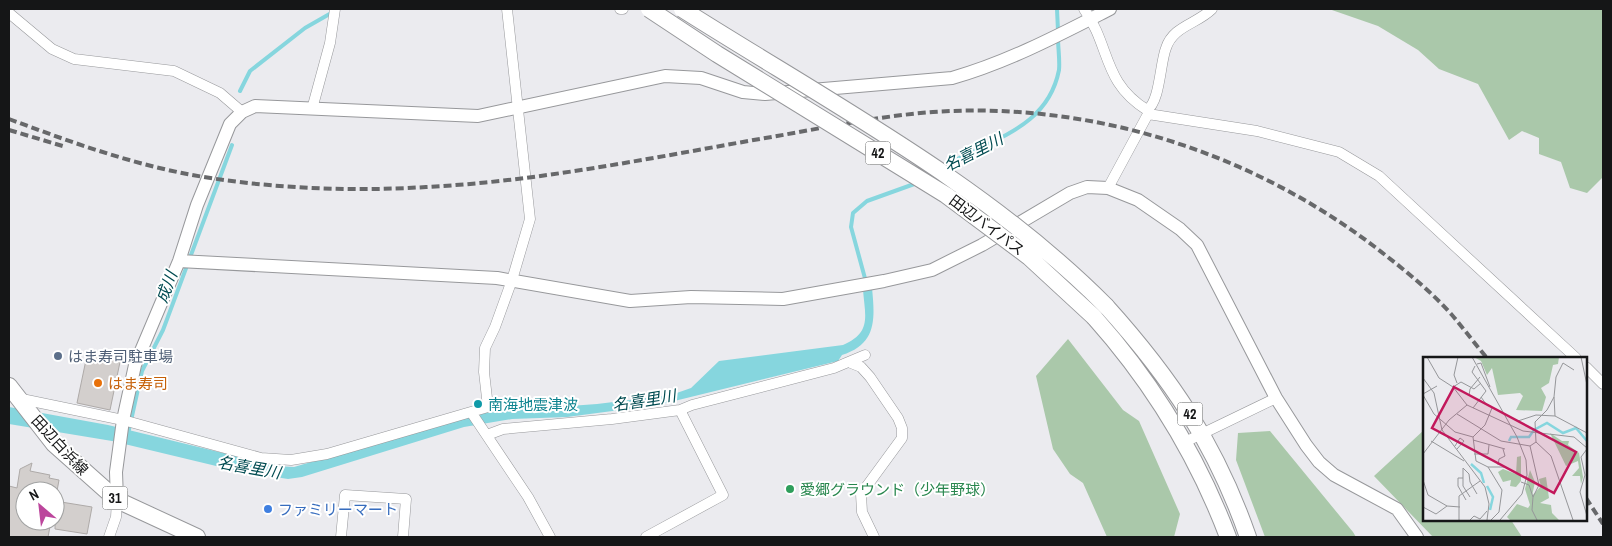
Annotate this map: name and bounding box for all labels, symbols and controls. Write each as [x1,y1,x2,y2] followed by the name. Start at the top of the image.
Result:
[939,127,1008,176] water label: 名喜里川
[866,142,890,164] road number: 42
[945,190,1029,260] street label: 田辺バイパス
[150,266,182,306] water label: 成川
[68,346,173,367] place label: はま寿司駐車場
[52,350,64,362] marker: はま寿司駐車場
[1423,357,1587,521] inset map
[108,373,168,394] place label: はま寿司
[92,377,104,389] marker: はま寿司
[611,384,679,416] water label: 名喜里川
[488,394,578,415] place label: 南海地震津波
[472,398,484,410] marker: 南海地震津波
[1178,402,1202,426] road number: 42
[27,410,93,480] street label: 田辺白浜線
[216,451,284,484] water label: 名喜里川
[800,479,995,500] place label: 愛郷グラウンド（少年野球）
[15,481,65,531] north arrow
[784,483,796,495] marker: 愛郷グラウンド（少年野球）
[26,485,42,504] text: N
[102,486,128,509] road number: 31
[278,499,398,520] place label: ファミリーマート
[262,503,274,515] marker: ファミリーマート

